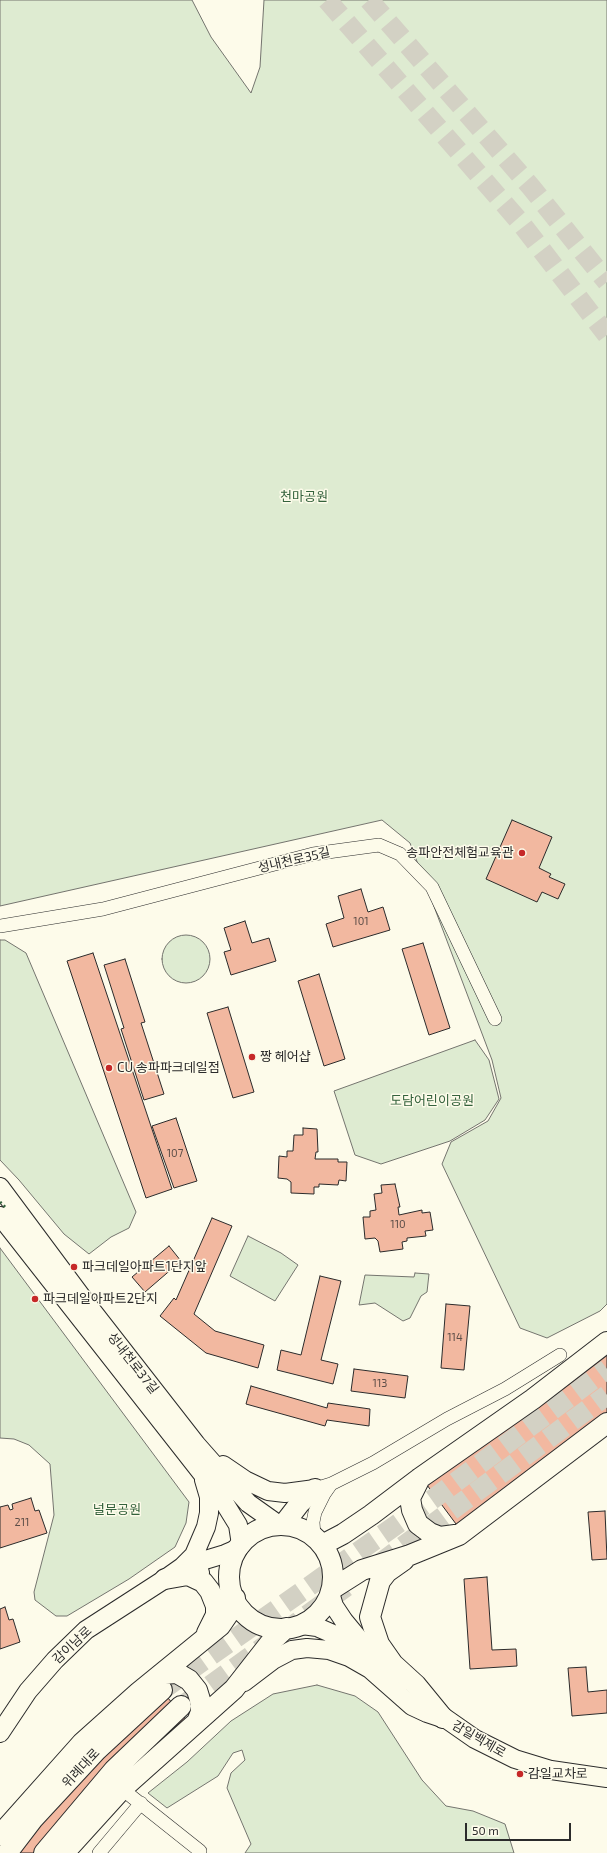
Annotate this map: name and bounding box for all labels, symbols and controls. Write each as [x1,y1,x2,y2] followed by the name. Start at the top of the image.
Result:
[280,489,328,505] park label: 천마공원
[256,844,332,876] street label: 성내천로35길
[406,845,514,861] place label: 송파안전체험교육관
[517,848,527,858] marker: 송파안전체험교육관
[353,914,369,928] house number: 101
[260,1049,311,1065] place label: 짱 헤어샵
[247,1052,257,1062] marker: 짱 헤어샵
[117,1060,220,1076] place label: CU 송파파크데일점
[104,1063,114,1073] marker: CU 송파파크데일점
[390,1093,474,1109] park label: 도담어린이공원
[167,1146,183,1160] house number: 107
[390,1217,406,1231] house number: 110
[82,1259,207,1275] place label: 파크데일아파트1단지앞
[69,1262,79,1272] marker: 파크데일아파트1단지앞
[43,1291,158,1307] place label: 파크데일아파트2단지
[30,1294,40,1304] marker: 파크데일아파트2단지
[104,1329,162,1397] street label: 성내천로37길
[447,1330,463,1344] house number: 114
[373,1376,387,1390] house number: 113
[93,1502,141,1518] park label: 널문공원
[15,1515,29,1529] house number: 211
[49,1623,95,1667] street label: 감이남로
[449,1717,509,1761] street label: 감일백제로
[59,1745,103,1791] street label: 위례대로
[528,1766,588,1782] place label: 감일교차로
[515,1769,525,1779] marker: 감일교차로
[467,1815,573,1841] scale bar
[472,1823,499,1837] text: 50 m

